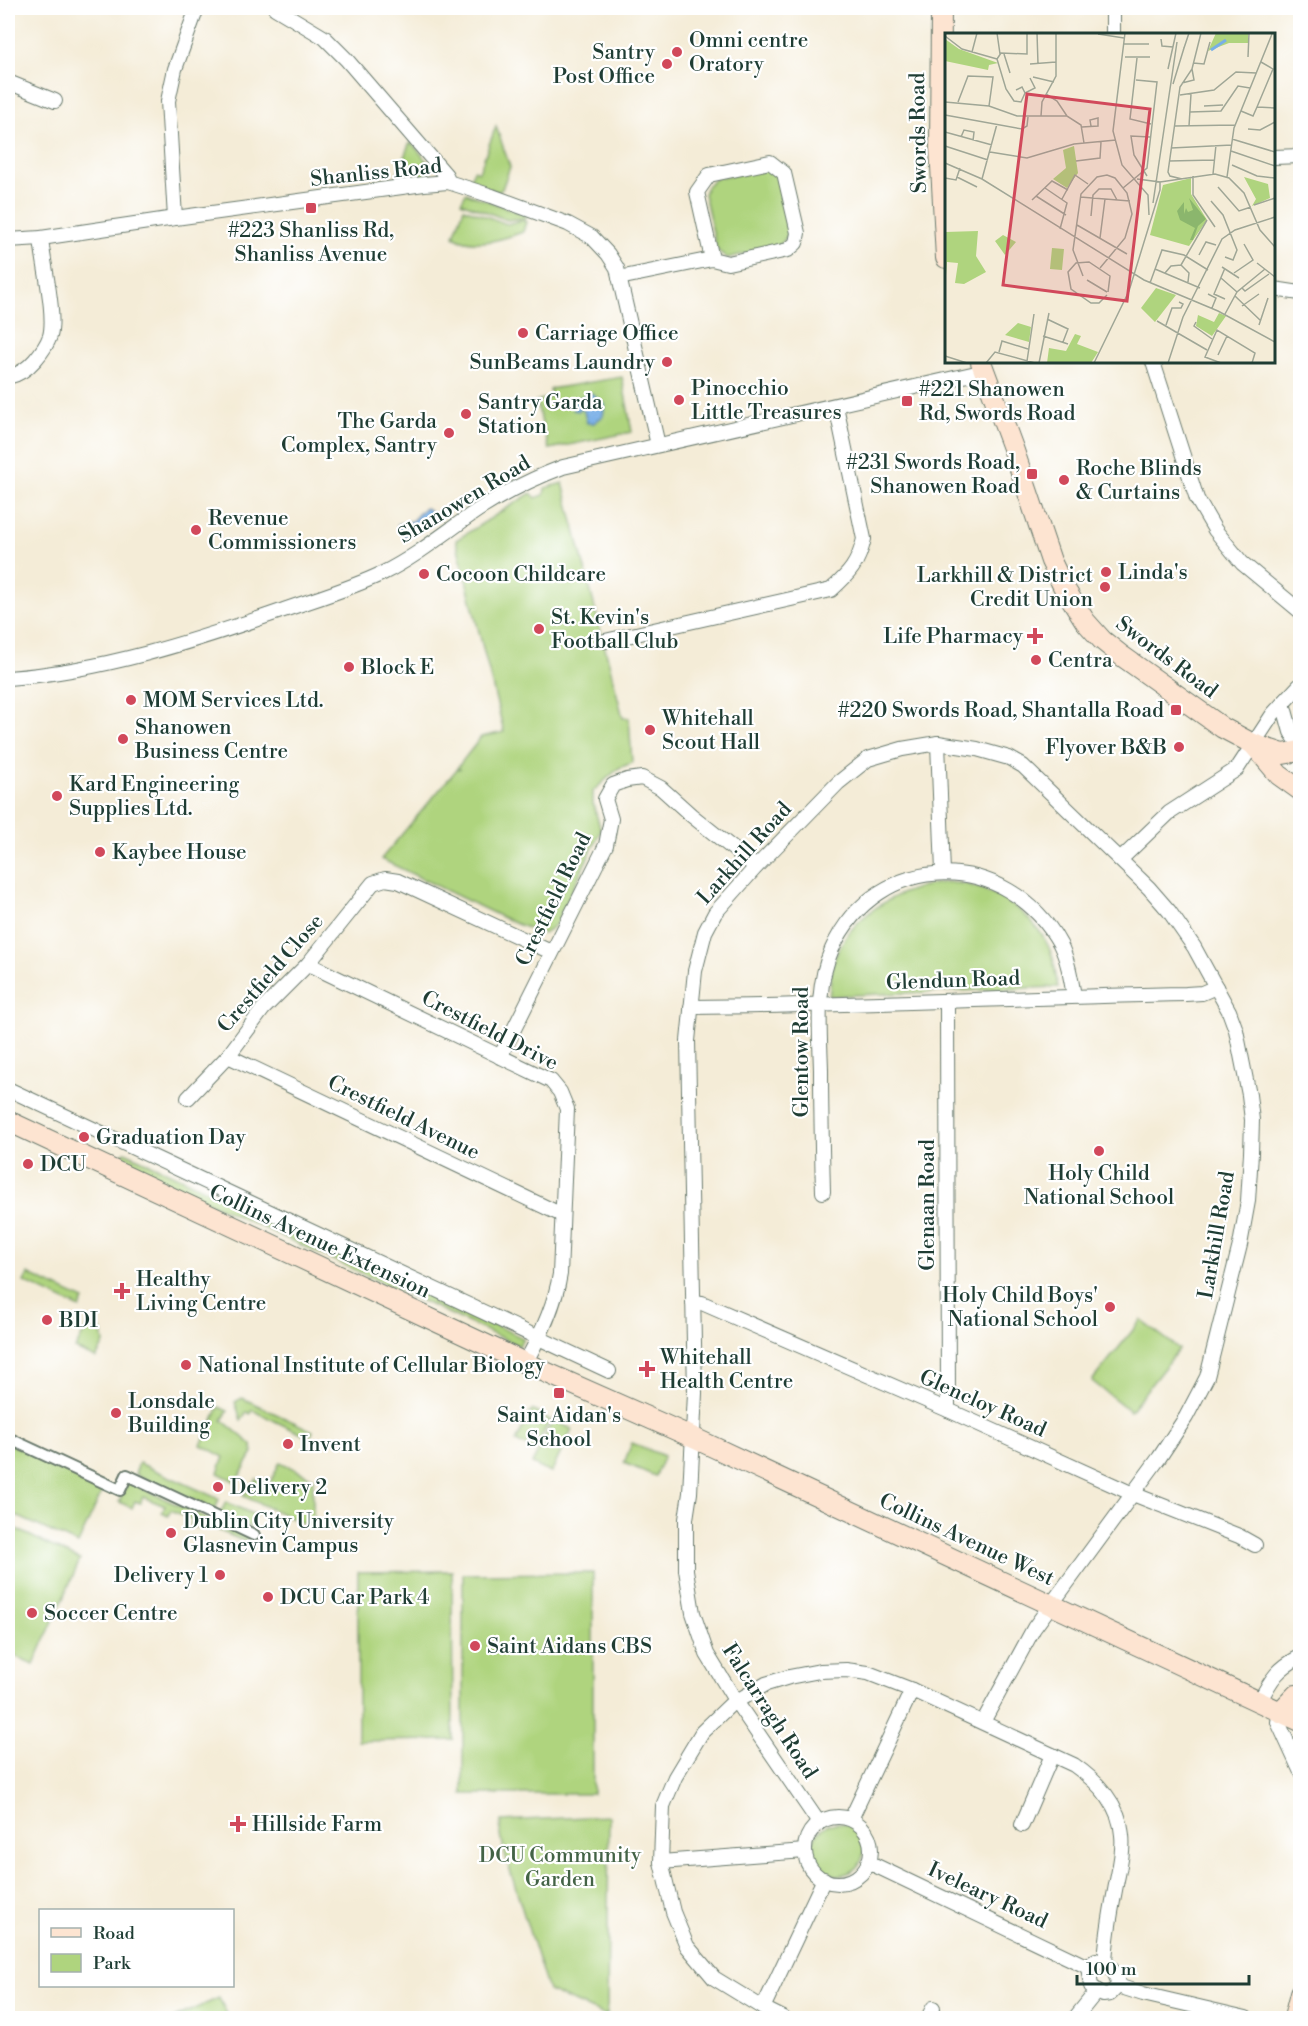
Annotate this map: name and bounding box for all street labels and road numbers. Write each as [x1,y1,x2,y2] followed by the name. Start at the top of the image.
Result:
[905,72,933,194] street label: Swords Road
[309,153,443,193] street label: Shanliss Road
[394,450,535,550] street label: Shanowen Road
[1110,611,1223,705] street label: Swords Road
[692,797,798,910] street label: Larkhill Road
[510,828,597,970] street label: Crestfield Road
[212,909,329,1038] street label: Crestfield Close
[885,966,1021,996] street label: Glendun Road
[417,985,562,1077] street label: Crestfield Drive
[789,986,815,1117] street label: Glentow Road
[323,1070,484,1166] street label: Crestfield Avenue
[915,1139,941,1271] street label: Glenaan Road
[1193,1169,1241,1301] street label: Larkhill Road
[205,1179,435,1305] street label: Collins Avenue Extension
[915,1364,1050,1443] street label: Glencloy Road
[875,1488,1059,1592] street label: Collins Avenue West
[716,1639,823,1784] street label: Falcarragh Road
[924,1857,1052,1935] street label: Iveleary Road

